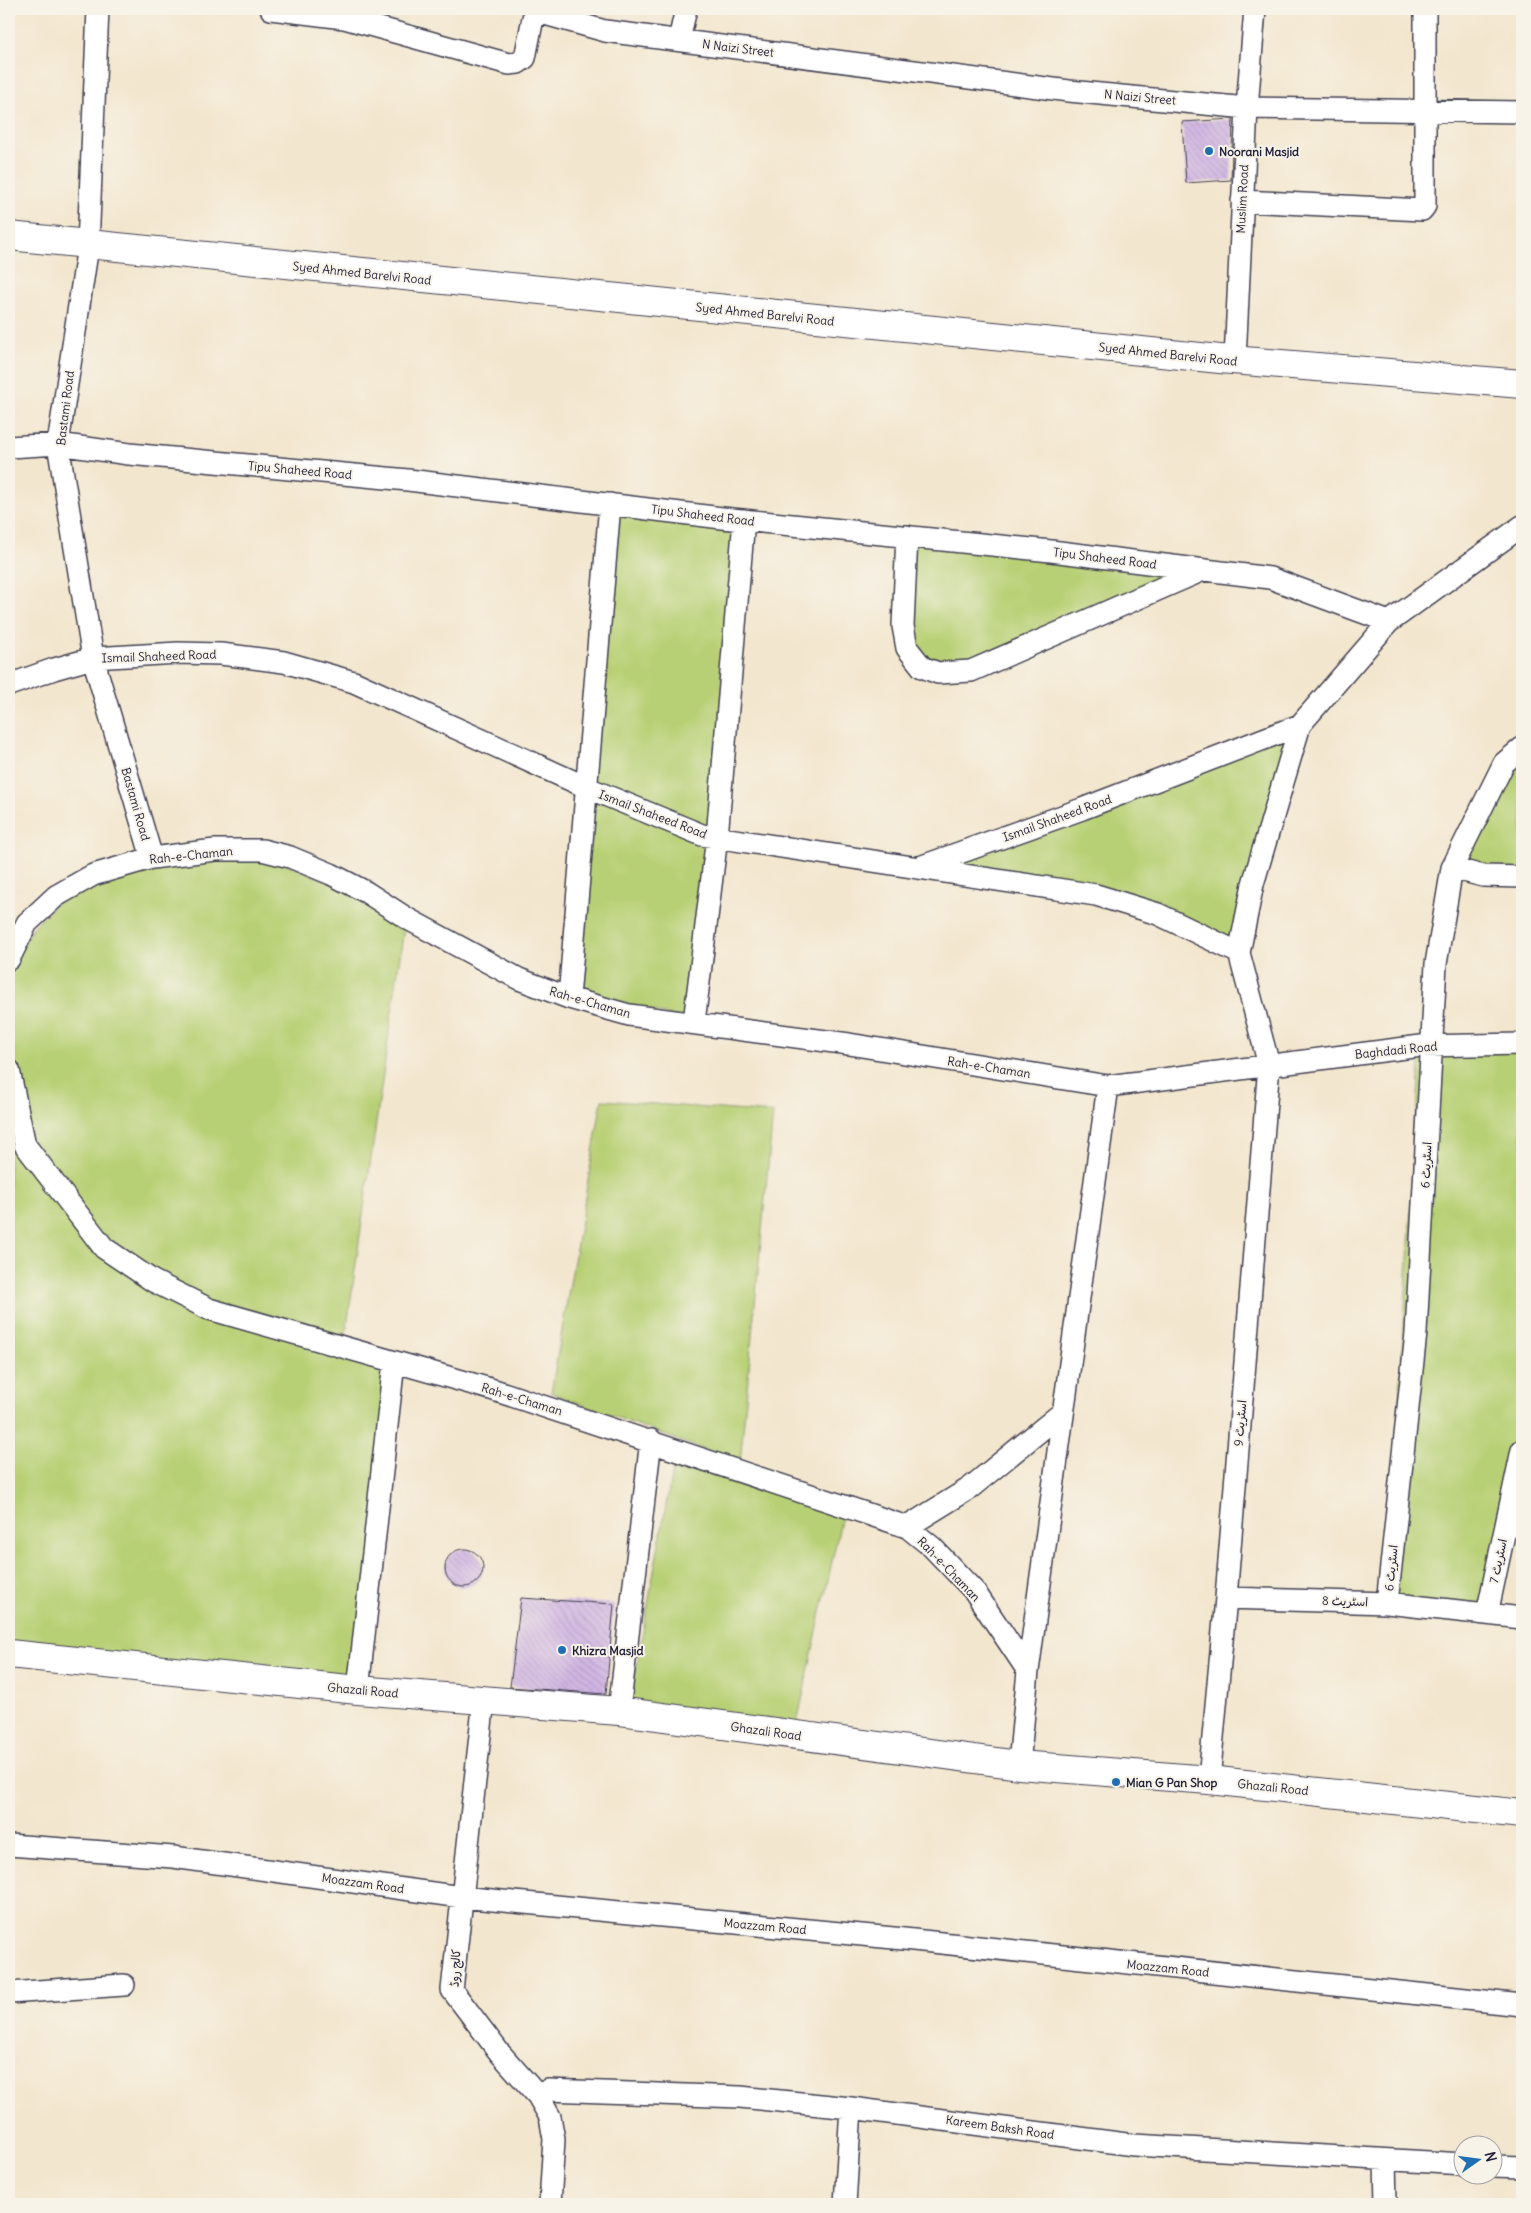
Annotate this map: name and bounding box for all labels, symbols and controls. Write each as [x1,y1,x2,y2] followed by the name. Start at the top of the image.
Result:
[701,36,775,60] street label: N Naizi Street
[1103,86,1177,108] street label: N Naizi Street
[1219,144,1299,159] place label: Noorani Masjid
[1203,145,1215,157] marker: Noorani Masjid
[1233,164,1251,234] street label: Muslim Road
[292,258,432,288] street label: Syed Ahmed Barelvi Road
[695,299,835,329] street label: Syed Ahmed Barelvi Road
[1098,339,1238,369] street label: Syed Ahmed Barelvi Road
[53,370,77,446] street label: Bastami Road
[248,458,352,482] street label: Tipu Shaheed Road
[650,501,756,529] street label: Tipu Shaheed Road
[1052,544,1158,572] street label: Tipu Shaheed Road
[101,647,217,665] street label: Ismail Shaheed Road
[118,766,154,842] street label: Bastami Road
[597,786,709,842] street label: Ismail Shaheed Road
[1001,791,1113,845] street label: Ismail Shaheed Road
[148,843,234,867] street label: Rah-e-Chaman
[548,983,632,1021] street label: Rah-e-Chaman
[1354,1038,1438,1062] street label: Baghdadi Road
[946,1053,1032,1081] street label: Rah-e-Chaman
[1417,1141,1435,1189] street label: اسٹریٹ 6
[480,1380,564,1418] street label: Rah-e-Chaman
[1231,1399,1249,1447] street label: اسٹریٹ 9
[914,1534,984,1604] street label: Rah-e-Chaman
[1486,1537,1510,1585] street label: اسٹریٹ 7
[1381,1544,1401,1592] street label: اسٹریٹ 6
[1322,1593,1368,1609] street label: اسٹریٹ 8
[572,1643,644,1658] place label: Khizra Masjid
[556,1644,568,1656] marker: Khizra Masjid
[327,1679,399,1701] street label: Ghazali Road
[730,1719,802,1743] street label: Ghazali Road
[1126,1775,1217,1791] place label: Mian G Pan Shop
[1110,1776,1122,1788] marker: Mian G Pan Shop
[1237,1776,1309,1798] street label: Ghazali Road
[321,1870,405,1896] street label: Moazzam Road
[723,1915,807,1937] street label: Moazzam Road
[447,1949,465,1987] street label: کالج روڈ
[1126,1956,1210,1980] street label: Moazzam Road
[945,2112,1055,2142] street label: Kareem Baksh Road
[1454,2136,1504,2186] north arrow
[1481,2150,1501,2164] text: N

